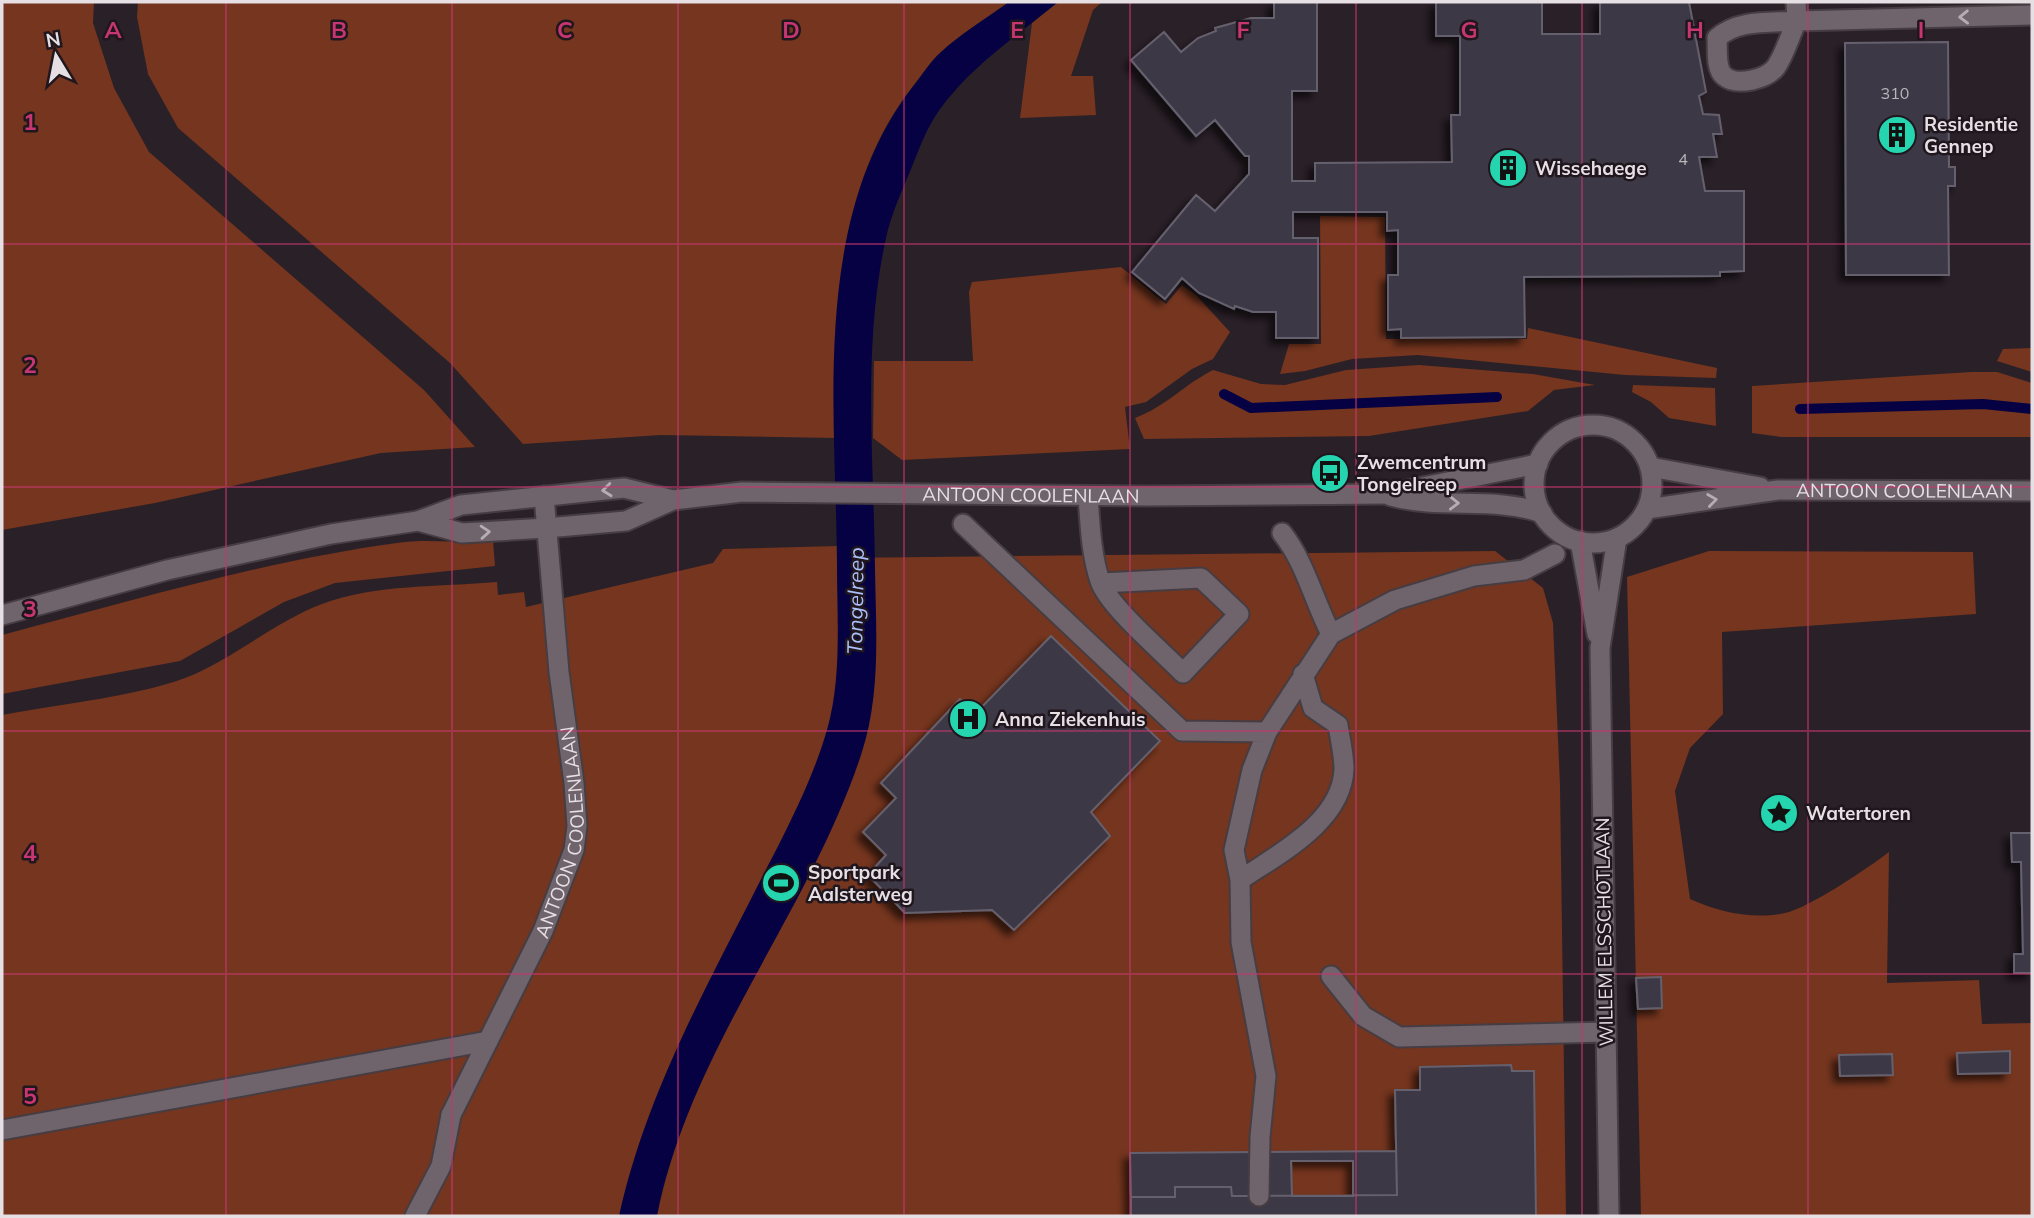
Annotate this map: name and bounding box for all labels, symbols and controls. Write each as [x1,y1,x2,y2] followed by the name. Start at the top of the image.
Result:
[1958,9,1969,24] one-way arrow
[104,15,122,44] text: A
[331,15,347,44] text: B
[557,15,573,44] text: C
[782,15,800,44] text: D
[1010,15,1024,44] text: E
[1236,15,1250,44] text: F
[1460,15,1478,44] text: G
[1686,15,1704,44] text: H
[1918,15,1924,44] text: I
[21,21,91,91] north arrow
[44,26,62,52] text: N
[1881,83,1909,103] house number: 310
[23,107,37,136] text: 1
[1924,112,2018,158] place label: Residentie Gennep
[1876,114,1918,156] building icon: Residentie Gennep
[1487,147,1529,189] building icon: Wissehaege
[1678,149,1688,169] house number: 4
[1535,156,1647,180] place label: Wissehaege
[23,350,37,379] text: 2
[1357,450,1486,496] place label: Zwemcentrum Tongelreep
[1309,452,1351,494] bus stop icon: Zwemcentrum Tongelreep
[1796,478,2013,503] street label: ANTOON COOLENLAAN
[601,482,612,497] one-way arrow
[922,482,1140,508] street label: ANTOON COOLENLAAN
[1706,492,1718,507] one-way arrow
[1449,496,1460,511] one-way arrow
[480,525,491,540] one-way arrow
[841,547,869,655] water label: Tongelreep
[23,594,37,623] text: 3
[947,698,989,740] hospital icon: Anna Ziekenhuis
[995,707,1146,731] place label: Anna Ziekenhuis
[530,725,589,941] street label: ANTOON COOLENLAAN
[1758,792,1800,834] place icon: Watertoren
[1806,801,1911,825] place label: Watertoren
[1590,817,1618,1047] street label: WILLEM ELSSCHOTLAAN
[23,838,37,867] text: 4
[808,860,913,906] place label: Sportpark Aalsterweg
[760,862,802,904] sports icon: Sportpark Aalsterweg
[23,1081,37,1110] text: 5

